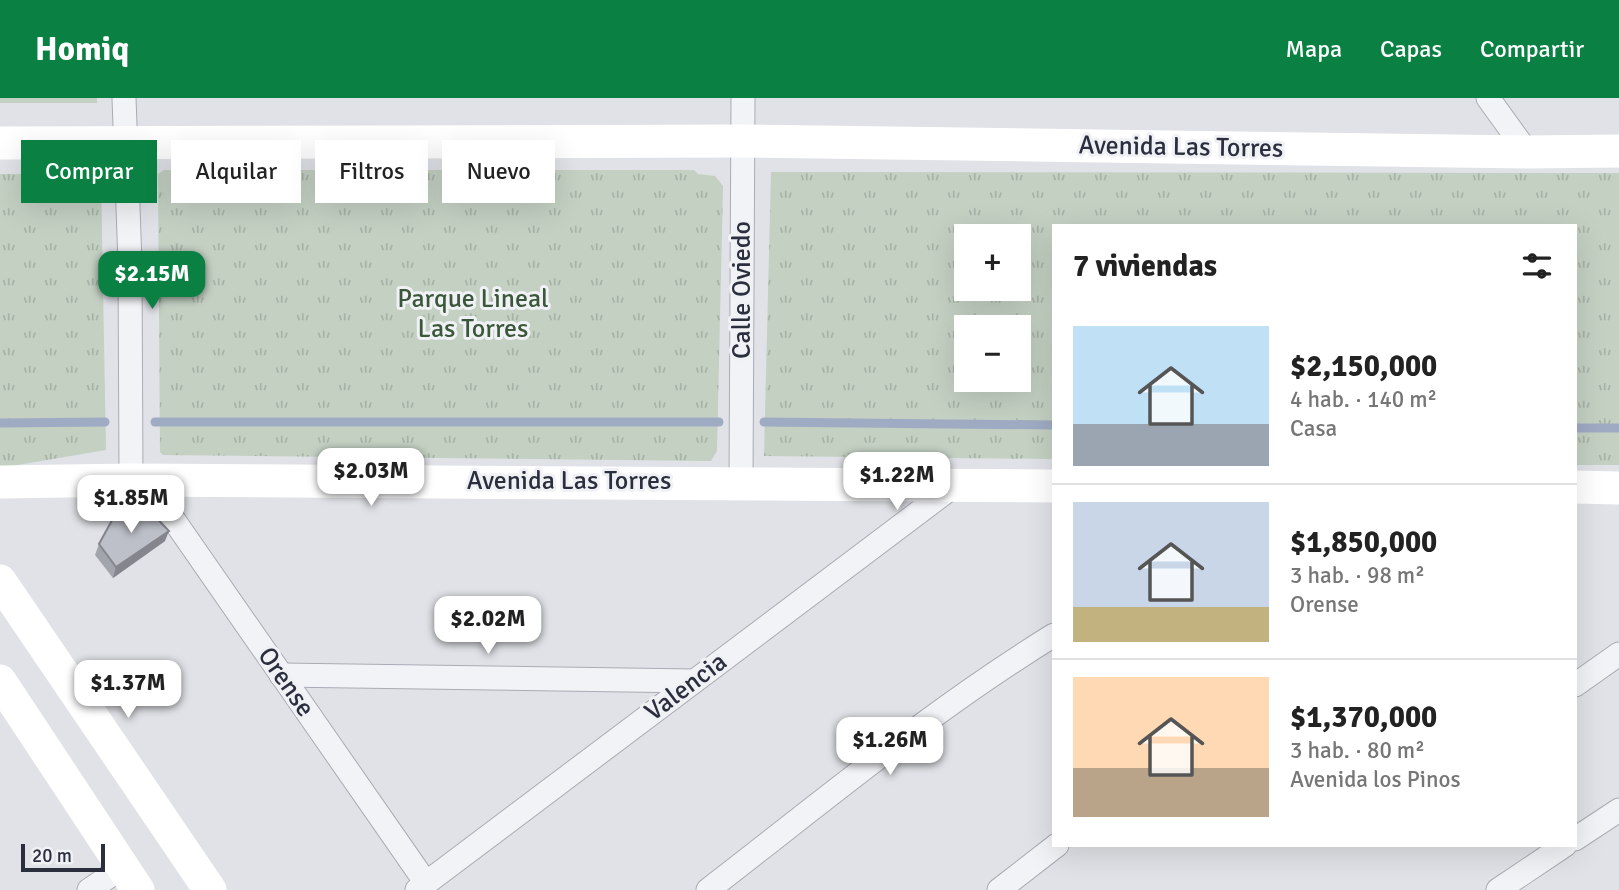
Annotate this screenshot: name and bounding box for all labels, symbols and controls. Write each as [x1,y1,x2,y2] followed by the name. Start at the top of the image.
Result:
[35,29,129,70] text: Homiq
[1286,34,1342,64] text: Mapa
[1380,34,1442,64] text: Capas
[1480,34,1584,64] text: Compartir
[1078,129,1284,165] street label: Avenida Las Torres
[21,140,157,203] chip: Comprar
[171,140,301,203] chip: Alquilar
[315,140,428,203] chip: Filtros
[442,140,555,203] chip: Nuevo
[726,221,758,359] street label: Calle Oviedo
[954,224,1031,392] map controls
[954,224,1031,301] button: +
[1518,247,1556,285] icon: filters
[1073,248,1217,285] text: 7 viviendas
[95,252,209,311] pin: $2.15M
[114,259,190,288] text: $2.15M
[397,283,549,345] park label: Parque Lineal Las Torres
[954,315,1031,392] button: −
[1290,348,1437,385] text: $2,150,000
[1129,354,1213,438] icon: home
[1290,385,1437,414] text: 4 hab. · 140 m²
[1290,414,1337,443] text: Casa
[314,448,428,508] pin: $2.03M
[840,452,954,512] pin: $1.22M
[333,456,409,485] text: $2.03M
[859,460,935,489] text: $1.22M
[467,465,671,497] street label: Avenida Las Torres
[74,476,188,535] pin: $1.85M
[93,483,169,512] text: $1.85M
[1290,524,1437,561] text: $1,850,000
[1129,530,1213,614] icon: home
[1290,561,1425,590] text: 3 hab. · 98 m²
[1290,590,1359,619] text: Orense
[431,596,545,656] pin: $2.02M
[450,604,526,633] text: $2.02M
[251,641,321,723] street label: Orense
[639,646,733,728] street label: Valencia
[71,660,185,720] pin: $1.37M
[90,668,166,697] text: $1.37M
[1290,699,1437,736] text: $1,370,000
[1129,705,1213,789] icon: home
[833,718,947,777] pin: $1.26M
[852,725,928,754] text: $1.26M
[1290,736,1425,765] text: 3 hab. · 80 m²
[1290,765,1461,794] text: Avenida los Pinos
[21,841,105,873] scale bar
[32,844,72,868] text: 20 m

